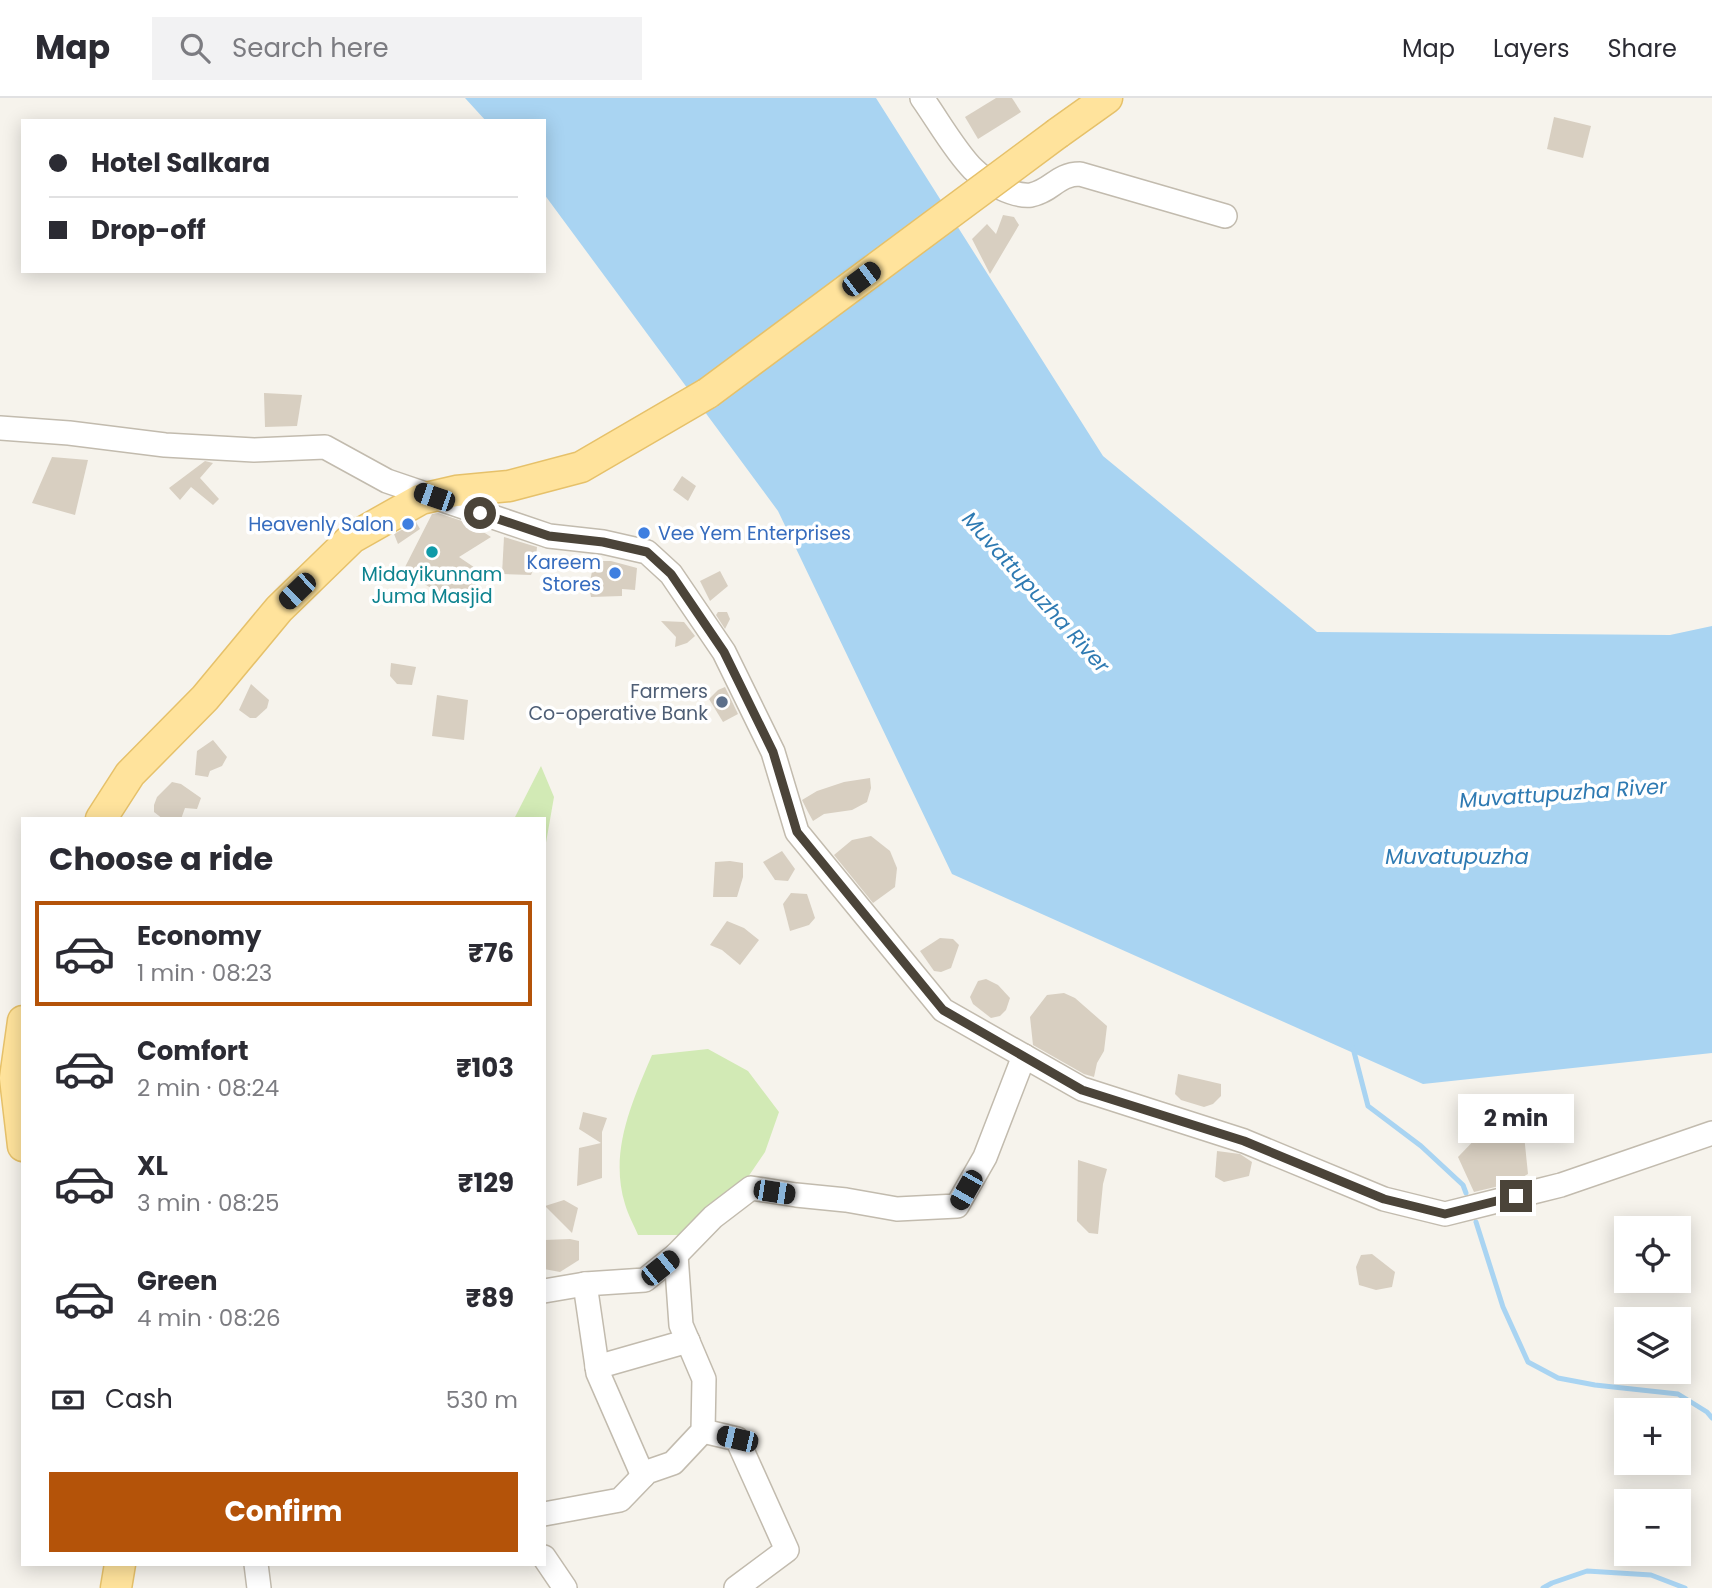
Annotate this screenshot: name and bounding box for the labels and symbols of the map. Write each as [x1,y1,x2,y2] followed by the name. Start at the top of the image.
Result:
[838,258,885,300] car
[411,480,458,514] car
[464,497,496,529] route start
[956,505,1117,680] water label: Muvattupuzha River
[248,511,394,538] place label: Heavenly Salon
[400,516,416,532] marker: Heavenly Salon
[658,520,851,547] place label: Vee Yem Enterprises
[636,525,652,541] marker: Vee Yem Enterprises
[424,544,440,560] marker: Midayikunnam Juma Masjid
[527,549,601,598] place label: Kareem Stores
[362,561,502,610] place label: Midayikunnam Juma Masjid
[607,565,623,581] marker: Kareem Stores
[275,569,320,613] car
[528,678,708,727] place label: Farmers Co-operative Bank
[714,694,730,710] marker: Farmers Co-operative Bank
[1458,771,1669,815] water label: Muvattupuzha River
[1385,842,1529,871] water label: Muvatupuzha
[1458,1094,1574,1144] callout: 2 min
[947,1167,986,1213] car
[752,1178,797,1206] car
[1500,1180,1532,1212] route end
[638,1247,683,1289] car
[715,1424,760,1454] car

